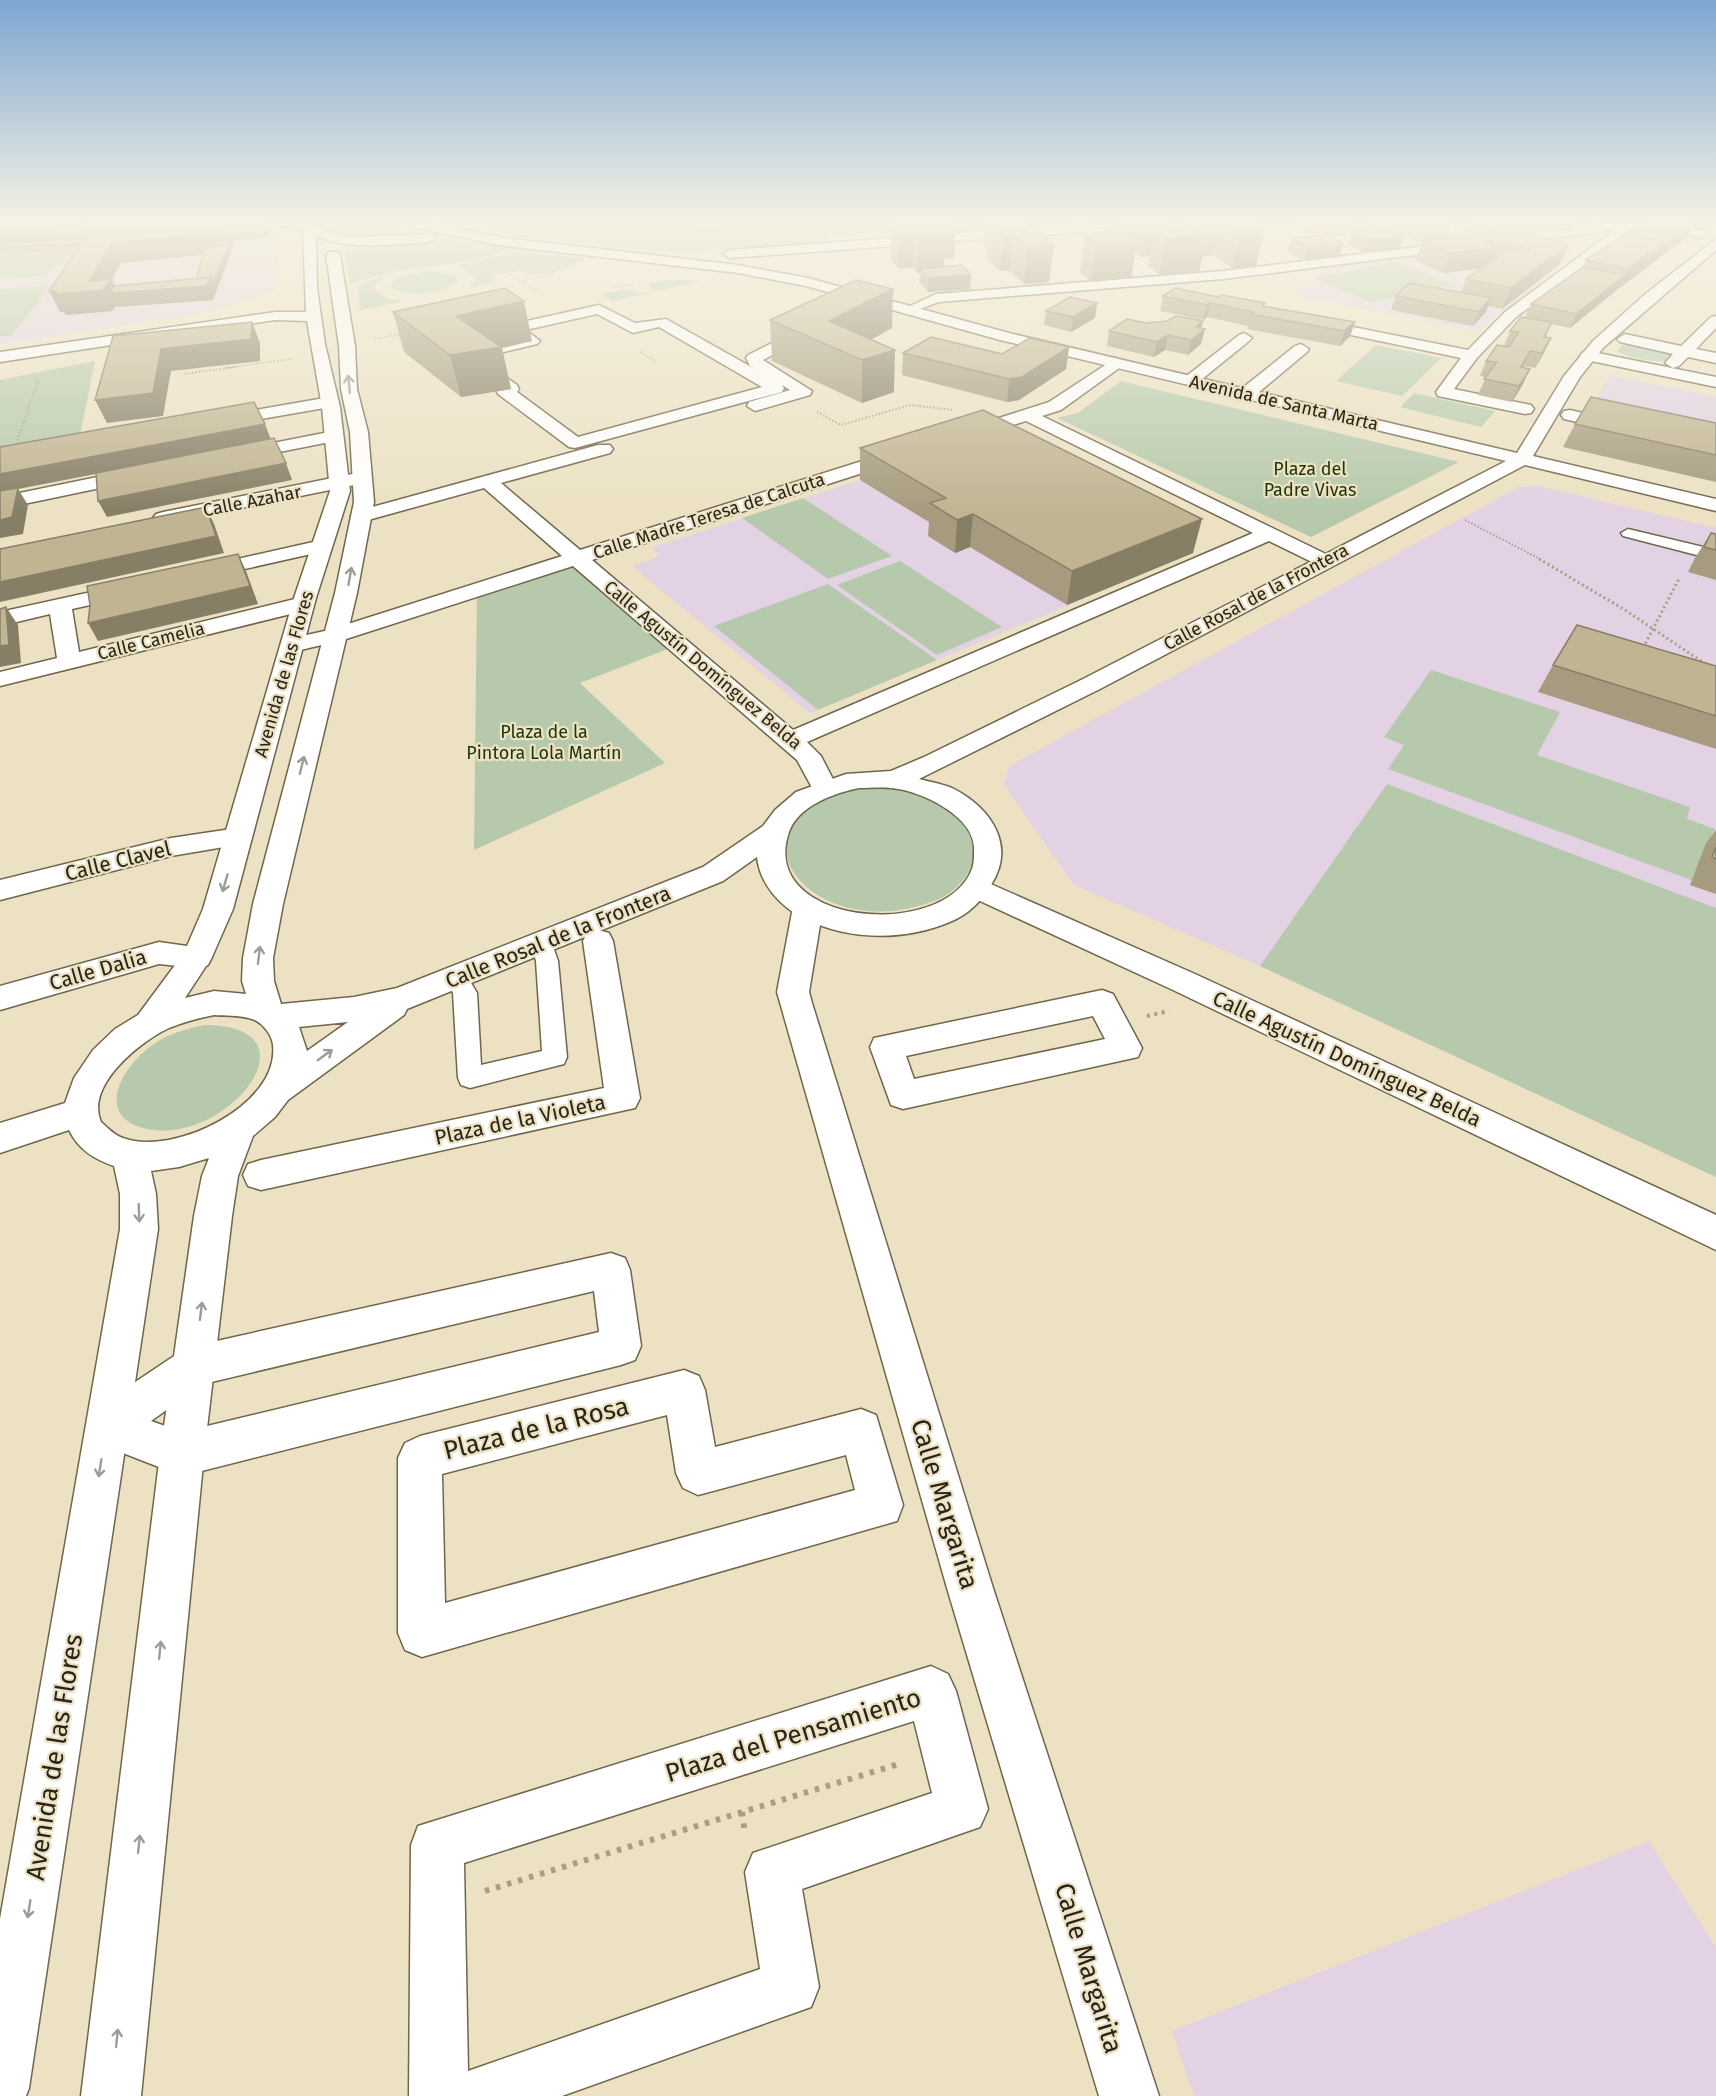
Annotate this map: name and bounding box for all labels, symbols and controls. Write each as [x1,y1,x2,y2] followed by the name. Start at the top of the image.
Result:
[1187,371,1381,435] street label: Avenida de Santa Marta
[343,375,354,394] one-way arrow
[1264,458,1356,501] park label: Plaza del Padre Vivas
[590,468,828,564] street label: Calle Madre Teresa de Calcuta
[201,481,303,521] street label: Calle Azahar
[1160,539,1352,655] street label: Calle Rosal de la Frontera
[344,567,355,587] one-way arrow
[600,576,806,754] street label: Calle Agustín Domínguez Belda
[250,588,318,760] street label: Avenida de las Flores
[95,617,207,665] street label: Calle Camelia
[466,721,622,764] park label: Plaza de la Pintora Lola Martín
[297,756,309,775] one-way arrow
[62,835,174,887] street label: Calle Clavel
[219,873,230,892] one-way arrow
[441,880,675,994] street label: Calle Rosal de la Frontera
[46,944,150,996] street label: Calle Dalia
[254,946,265,966] one-way arrow
[1209,985,1485,1133] street label: Calle Agustín Domínguez Belda
[317,1049,333,1061] one-way arrow
[432,1089,608,1151] street label: Plaza de la Violeta
[133,1202,145,1222] one-way arrow
[196,1301,207,1321] one-way arrow
[440,1390,632,1467] street label: Plaza de la Rosa
[904,1415,985,1593] street label: Calle Margarita
[95,1457,106,1477] one-way arrow
[20,1632,89,1882] street label: Avenida de las Flores
[155,1641,166,1661] one-way arrow
[662,1682,925,1789] street label: Plaza del Pensamiento
[134,1835,145,1854] one-way arrow
[1048,1879,1129,2057] street label: Calle Margarita
[23,1899,34,1918] one-way arrow
[112,2028,123,2048] one-way arrow

